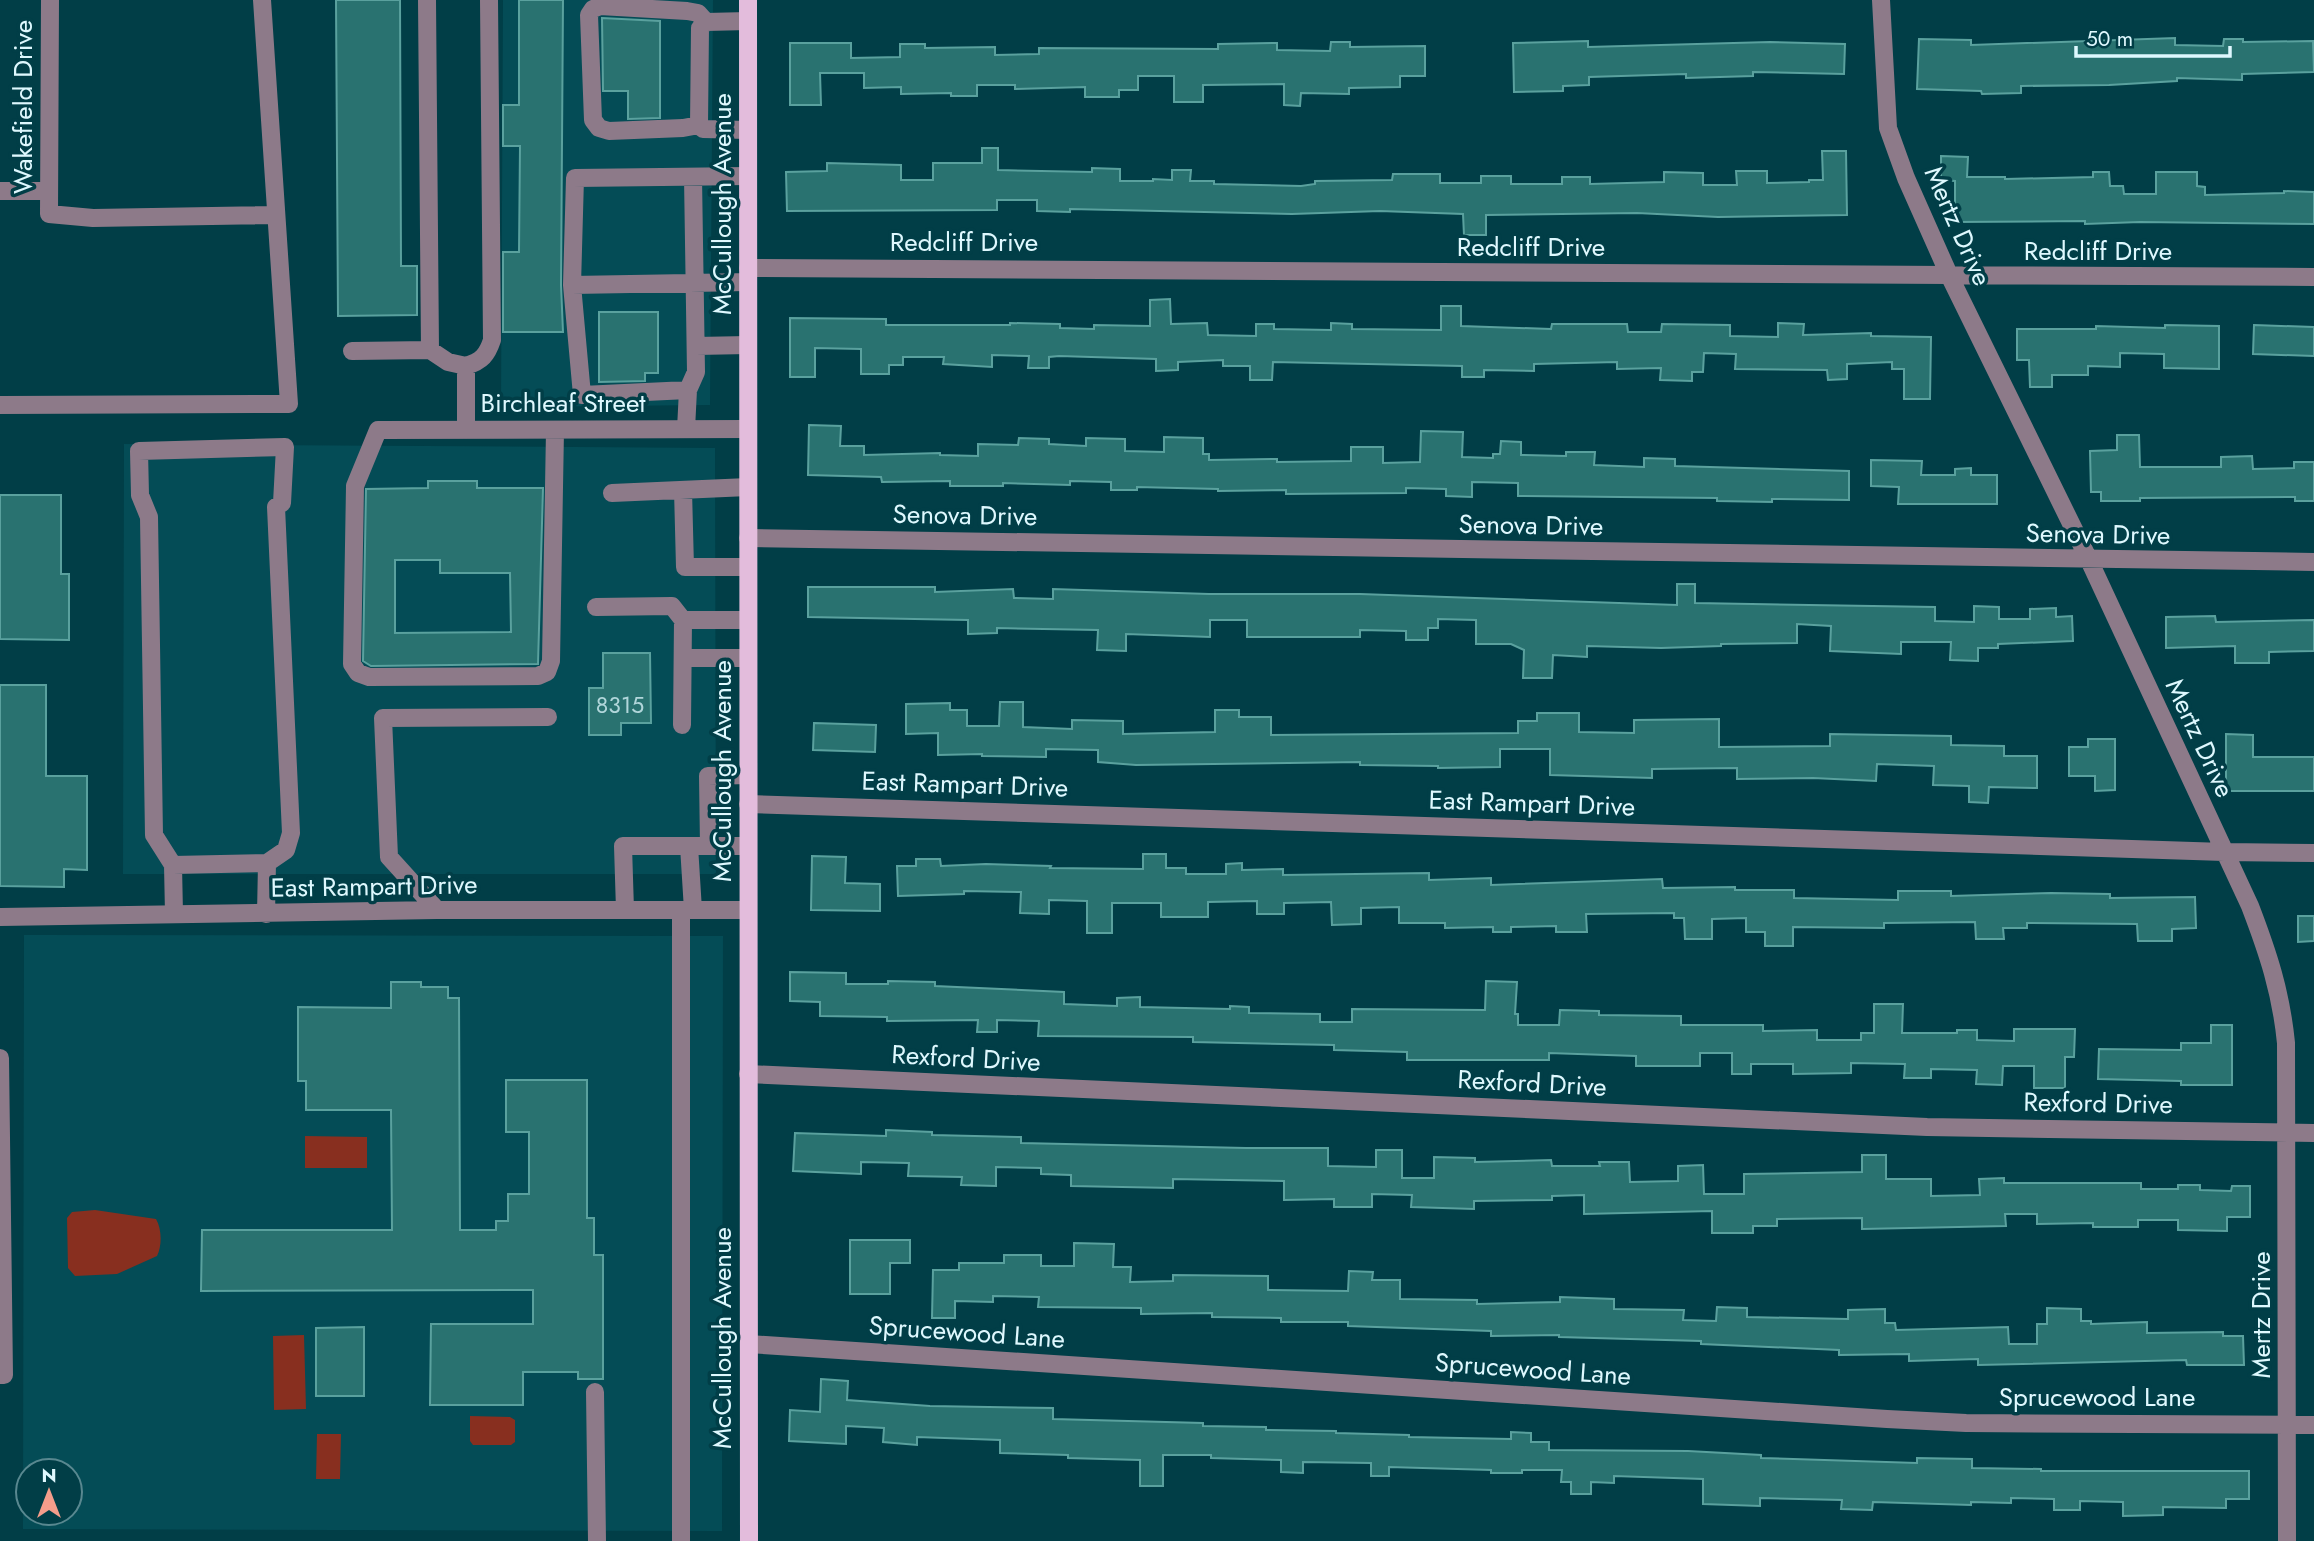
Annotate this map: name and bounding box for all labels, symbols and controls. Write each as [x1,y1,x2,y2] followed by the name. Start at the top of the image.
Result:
[2076,14,2230,58] scale bar
[4,20,42,194] street label: Wakefield Drive
[2086,24,2133,54] text: 50 m
[703,93,741,315] street label: McCullough Avenue
[1915,160,2001,292] street label: Mertz Drive
[890,223,1038,261] street label: Redcliff Drive
[1457,228,1605,266] street label: Redcliff Drive
[2024,232,2172,270] street label: Redcliff Drive
[480,384,646,422] street label: Birchleaf Street
[892,495,1038,535] street label: Senova Drive
[1458,505,1604,545] street label: Senova Drive
[2025,514,2171,554] street label: Senova Drive
[703,660,741,882] street label: McCullough Avenue
[2156,672,2244,804] street label: Mertz Drive
[596,688,644,722] house number: 8315
[861,761,1069,807] street label: East Rampart Drive
[1428,780,1636,826] street label: East Rampart Drive
[270,865,478,907] street label: East Rampart Drive
[890,1035,1042,1081] street label: Rexford Drive
[1456,1060,1608,1106] street label: Rexford Drive
[2023,1083,2173,1123] street label: Rexford Drive
[703,1227,741,1449] street label: McCullough Avenue
[2242,1251,2280,1379] street label: Mertz Drive
[868,1306,1066,1358] street label: Sprucewood Lane
[1434,1343,1632,1395] street label: Sprucewood Lane
[1999,1378,2195,1416] street label: Sprucewood Lane
[14,1457,84,1527] north arrow
[41,1462,57,1489] text: N

